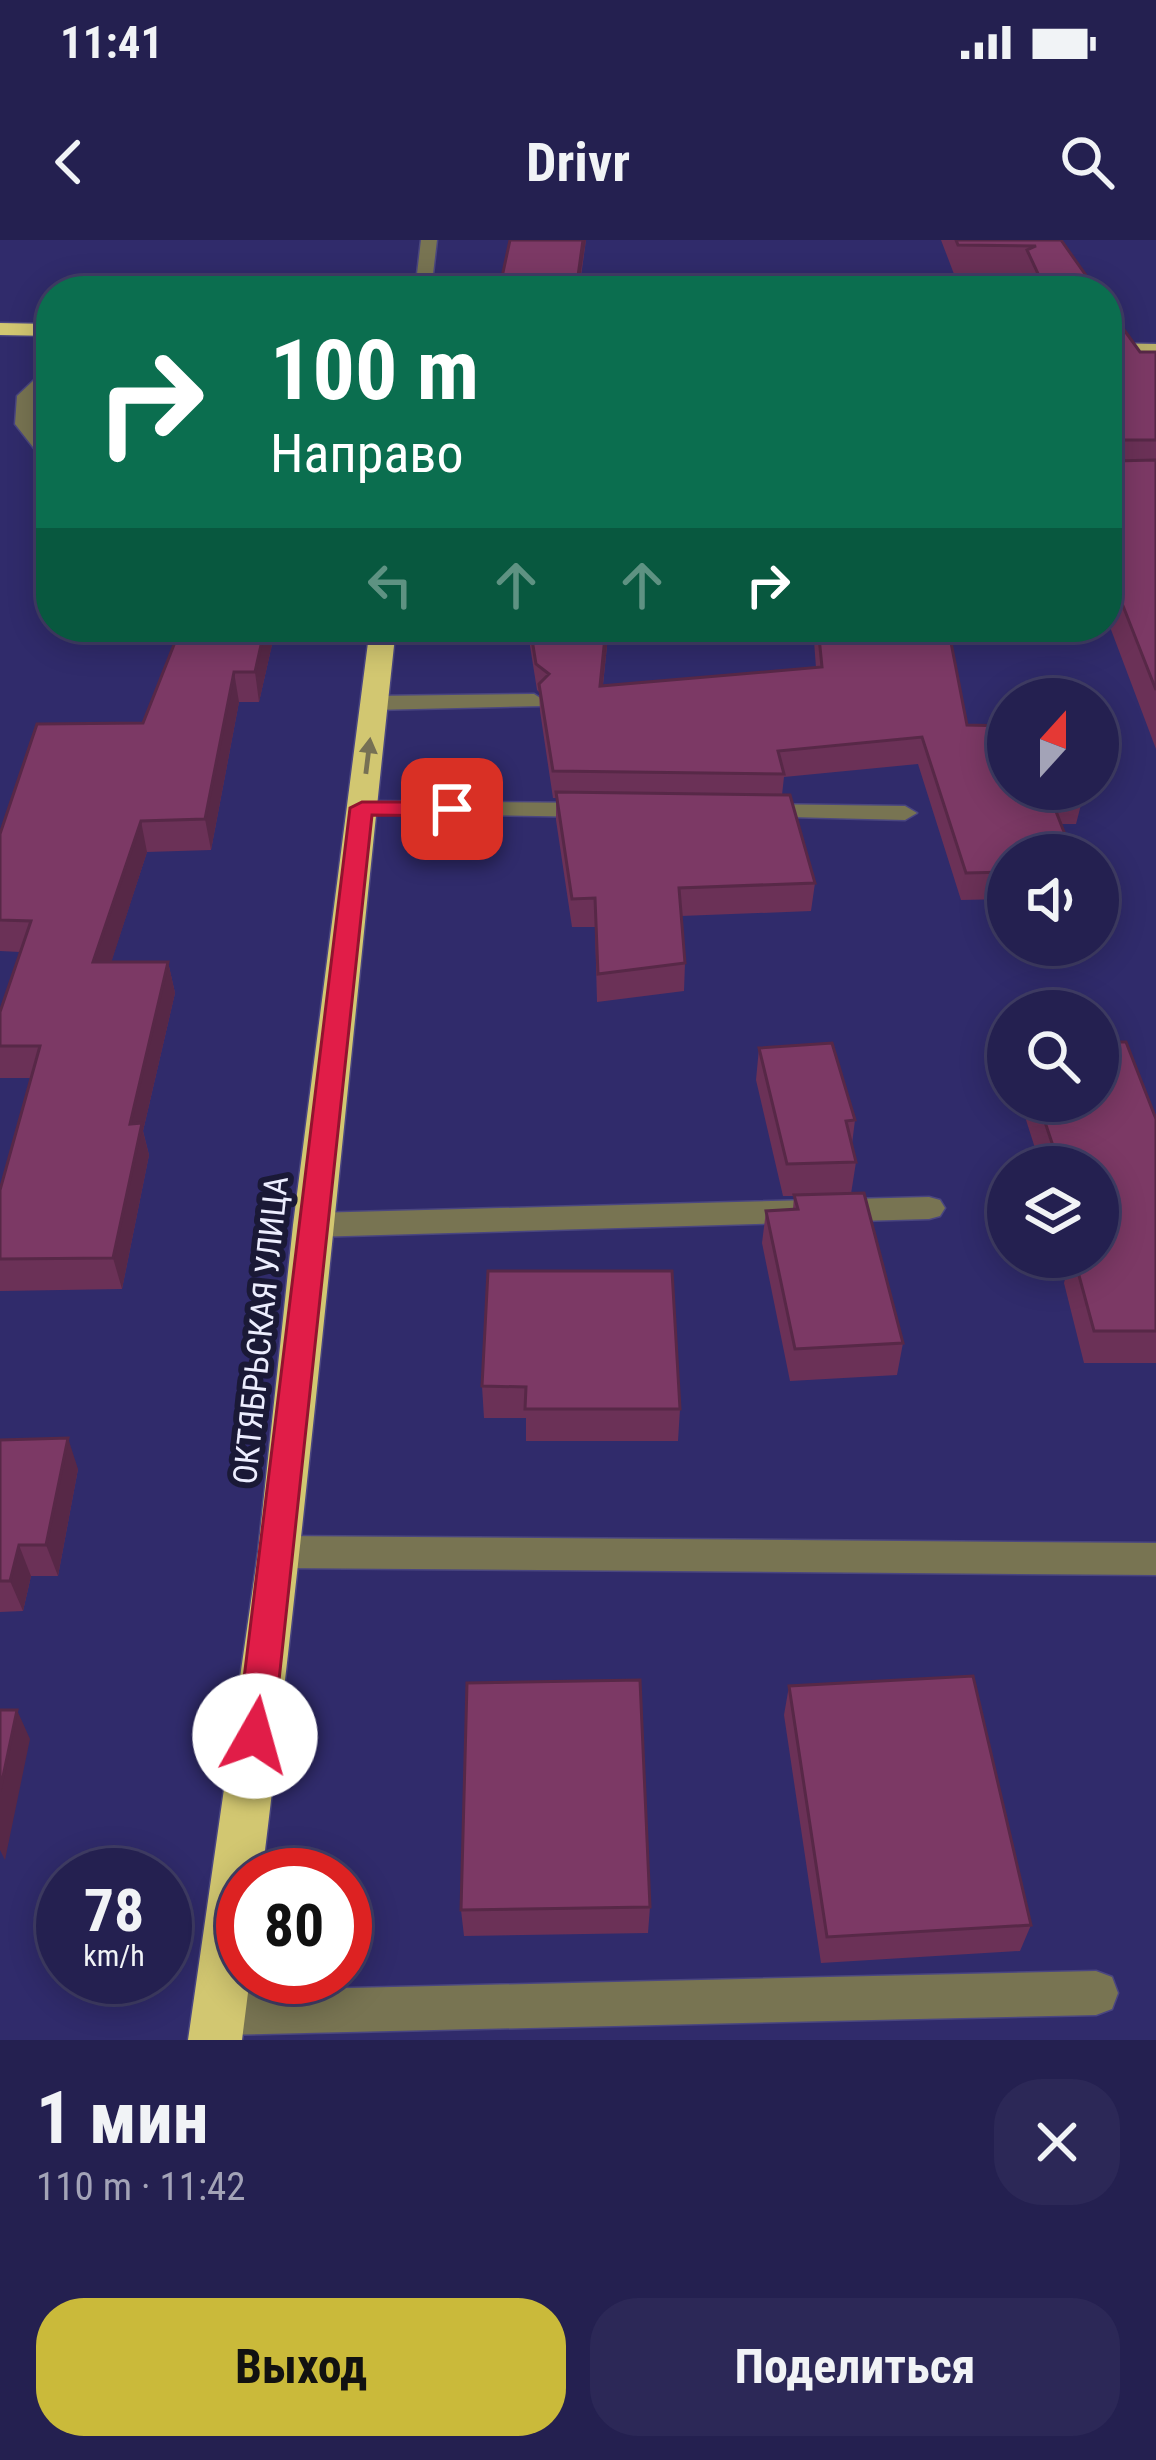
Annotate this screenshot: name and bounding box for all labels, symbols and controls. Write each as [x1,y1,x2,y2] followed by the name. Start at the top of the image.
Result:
[60,16,163,69] text: 11:41
[36,129,102,195] icon: back
[1054,129,1120,195] icon: search
[526,131,630,194] text: Drivr
[270,321,479,420] text: 100 m
[72,324,228,480] icon: right
[270,422,464,485] text: Направо
[357,552,423,618] icon: left
[483,552,549,618] icon: ahead
[609,552,675,618] icon: ahead
[735,552,801,618] icon: right
[987,678,1119,810] north arrow
[987,678,1119,1278] map controls
[358,737,377,774] one-way arrow
[401,758,503,860] pin
[419,776,485,842] icon: arrive
[987,834,1119,966] button: sound
[987,990,1119,1122] button: search
[987,1146,1119,1278] button: layers
[225,1174,296,1486] street label: ОКТЯБРЬСКАЯ УЛИЦА
[192,1673,318,1799] position arrow
[216,1848,372,2004] speed limit sign: 80
[84,1875,144,1946] text: 78
[83,1938,145,1973] text: km/h
[36,2076,209,2161] text: 1 мин
[994,2079,1120,2205] button: close
[36,2164,246,2210] text: 110 m · 11:42
[36,2298,566,2436] button: Выход
[590,2298,1120,2436] button: Поделиться

